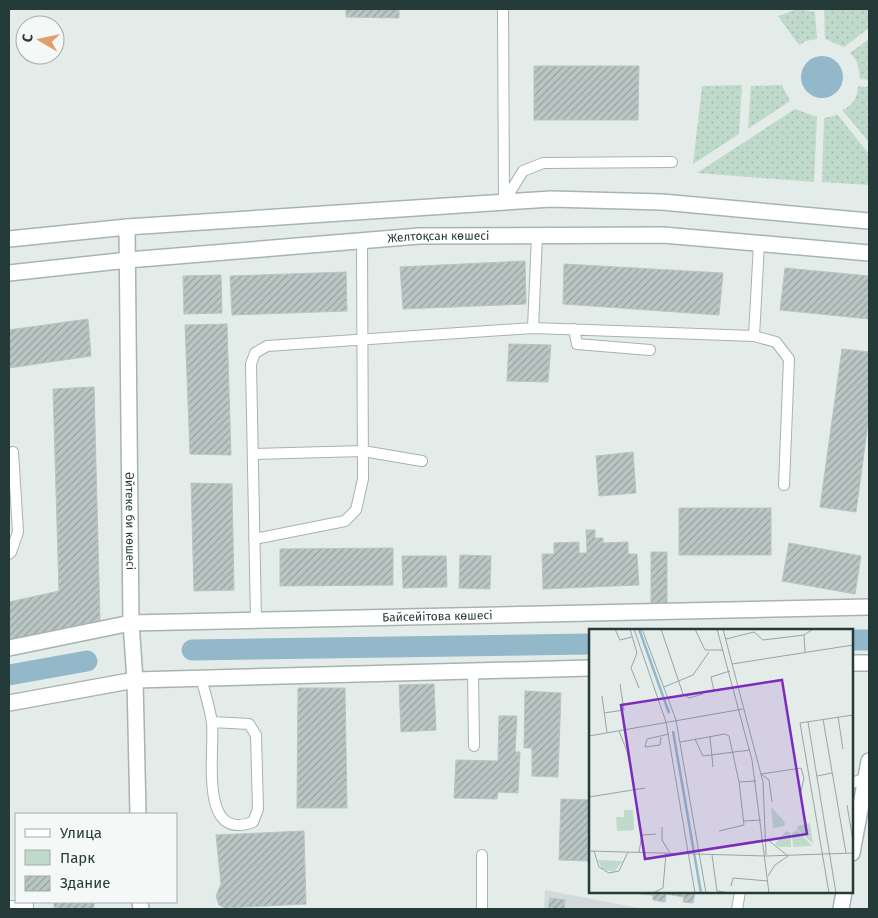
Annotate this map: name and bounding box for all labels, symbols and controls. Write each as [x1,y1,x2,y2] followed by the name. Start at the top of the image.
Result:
[15,15,65,65] north arrow
[19,33,37,43] text: С
[387,229,489,246] street label: Желтоқсан көшесі
[122,472,137,570] street label: Әйтеке би көшесі
[382,608,493,625] street label: Байсейітова көшесі
[589,629,853,893] inset map
[15,813,178,903] legend
[60,824,102,842] text: Улица
[60,849,95,867] text: Парк
[60,874,110,892] text: Здание

